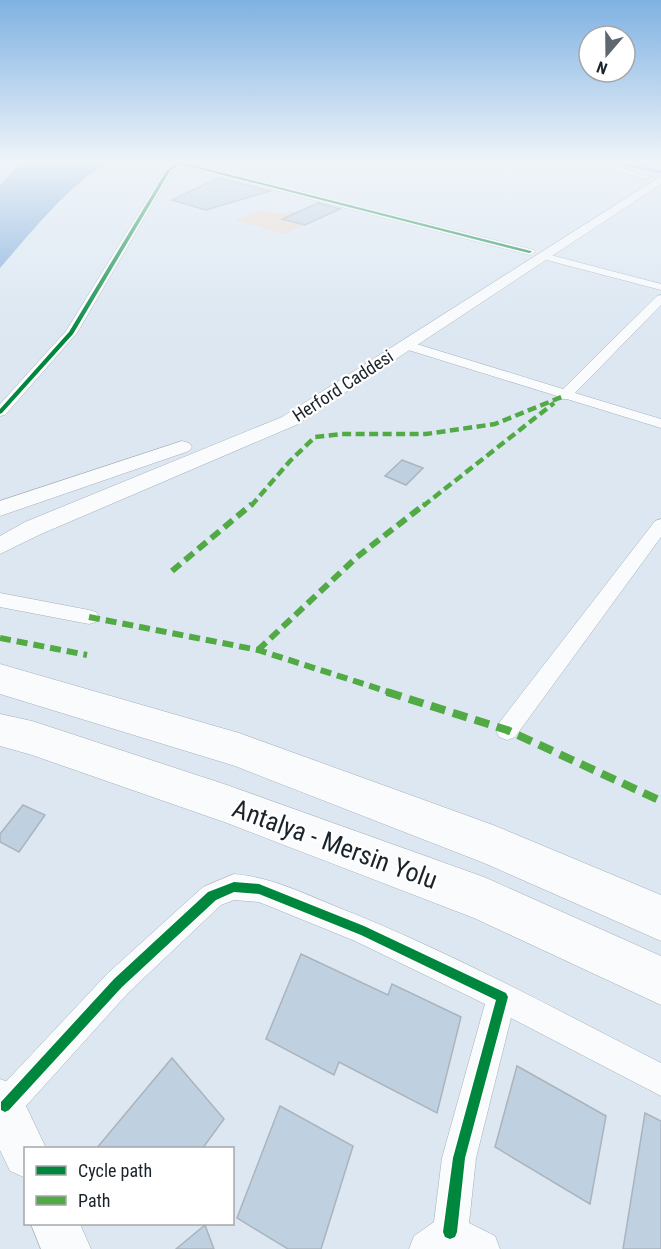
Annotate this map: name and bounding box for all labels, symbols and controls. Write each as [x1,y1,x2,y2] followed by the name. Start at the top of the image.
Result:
[577,24,637,84] north arrow
[594,57,610,78] text: N
[288,345,397,426] street label: Herford Caddesi
[229,793,441,895] street label: Antalya - Mersin Yolu
[24,1147,234,1225] legend
[78,1160,152,1181] text: Cycle path
[78,1190,111,1211] text: Path

